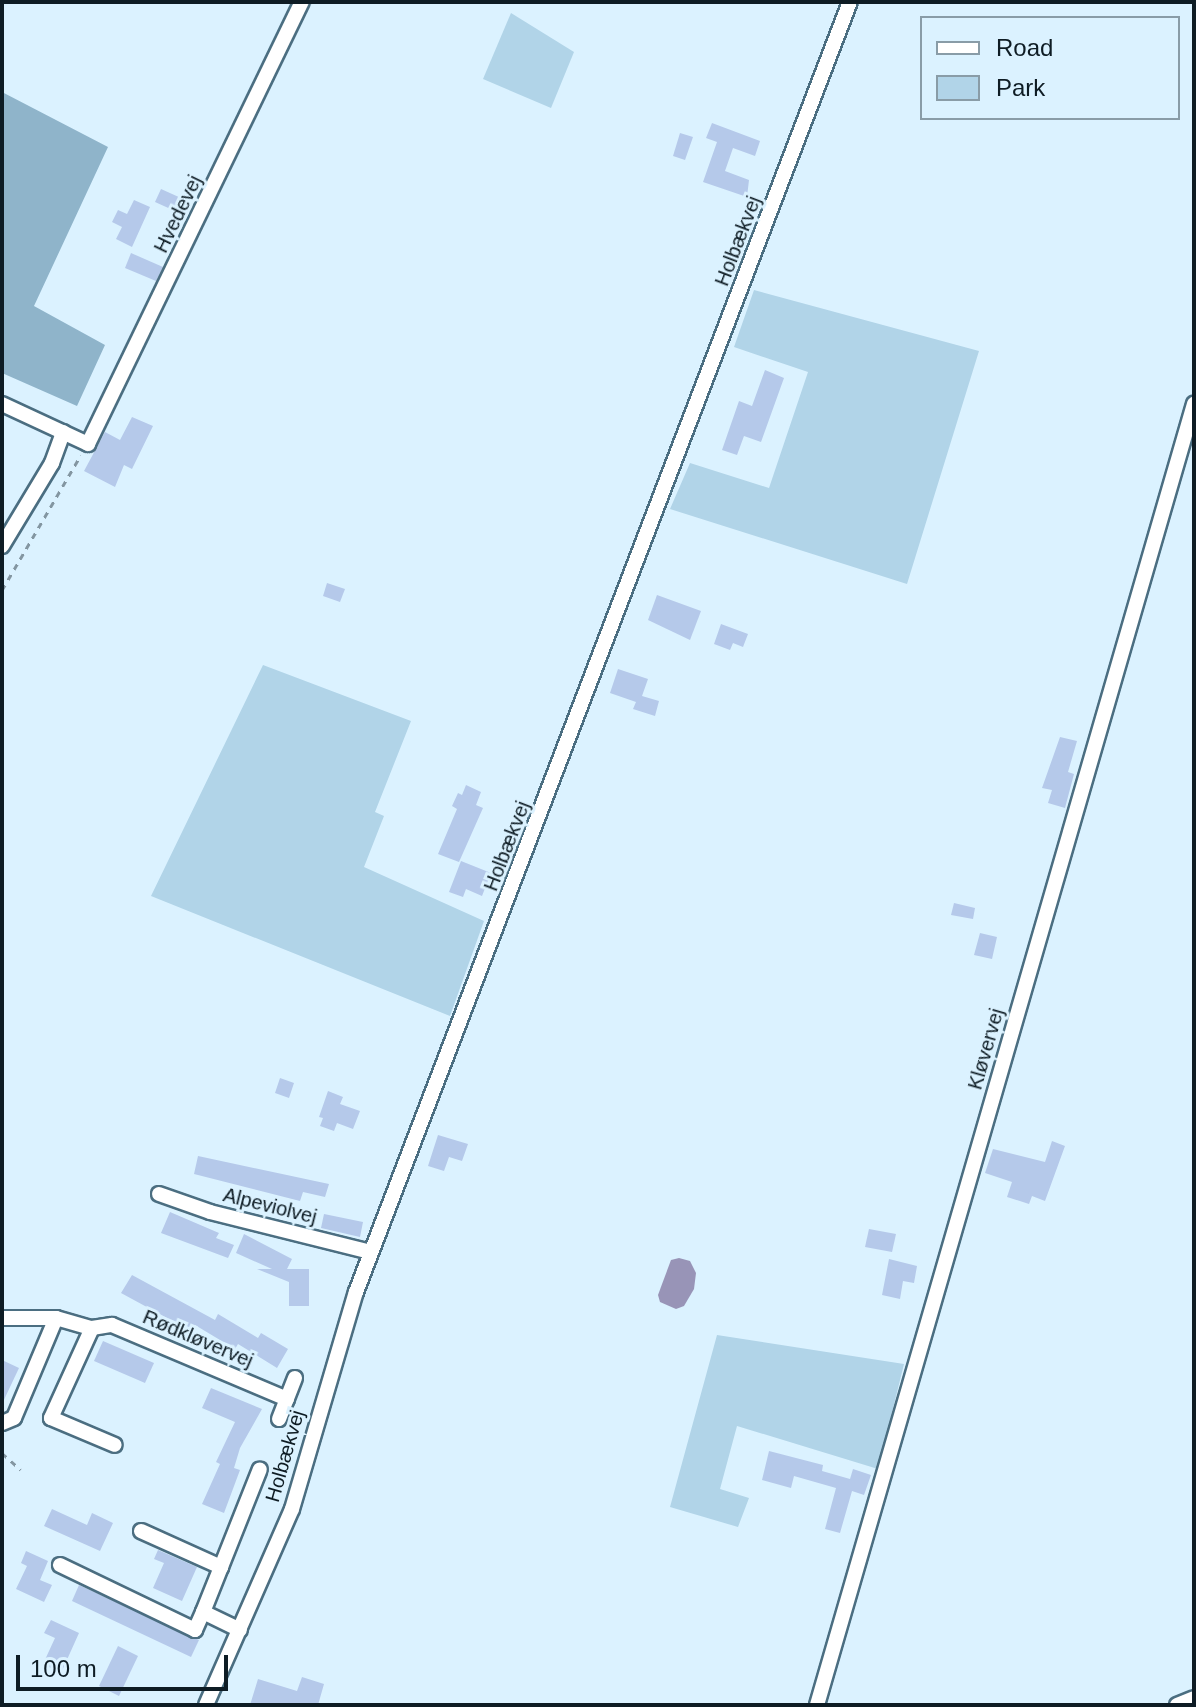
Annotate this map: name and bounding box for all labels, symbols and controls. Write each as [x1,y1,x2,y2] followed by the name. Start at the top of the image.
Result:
[920,16,1180,120] legend
[996,34,1053,61] text: Road
[996,74,1045,101] text: Park
[149,171,207,257] street label: Hvedevej
[710,193,766,289] street label: Holbækvej
[479,798,535,894] street label: Holbækvej
[963,1006,1009,1092] street label: Kløvervej
[221,1183,319,1229] street label: Alpeviolvej
[139,1305,257,1373] street label: Rødkløvervej
[260,1407,310,1505] street label: Holbækvej
[20,1639,232,1689] scale bar
[30,1655,97,1682] text: 100 m

